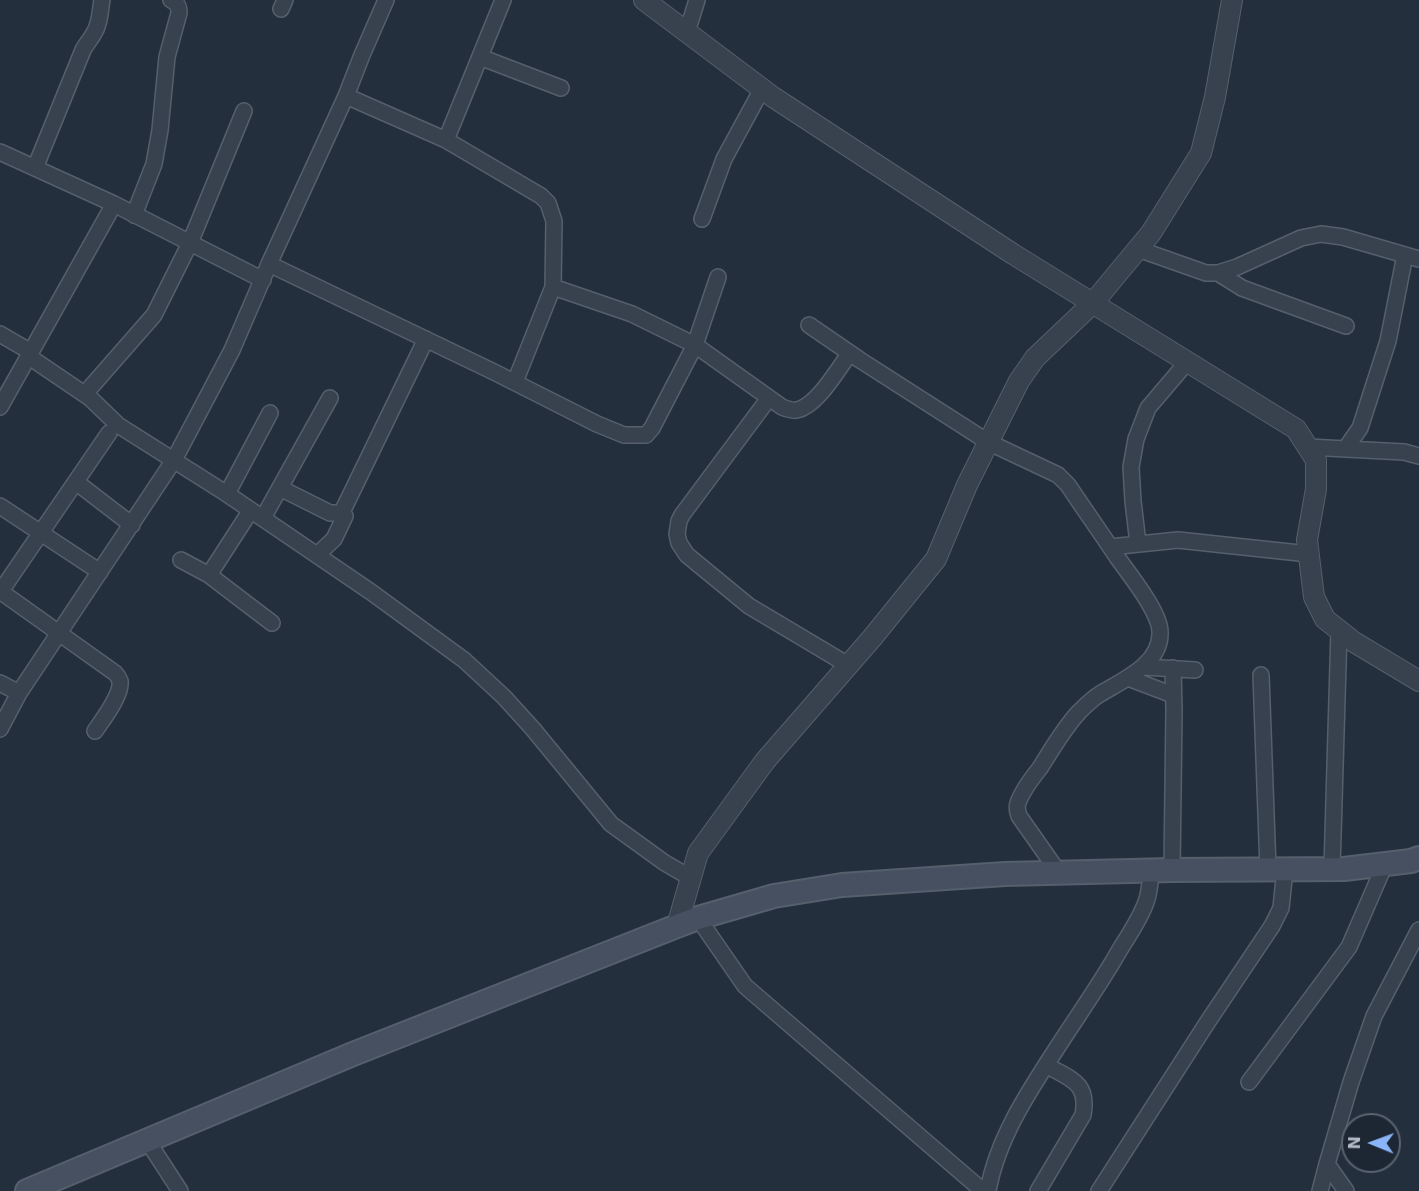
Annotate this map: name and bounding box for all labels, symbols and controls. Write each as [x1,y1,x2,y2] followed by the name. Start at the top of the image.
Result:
[1341,1113,1401,1173] north arrow
[1345,1136,1364,1150] text: N

